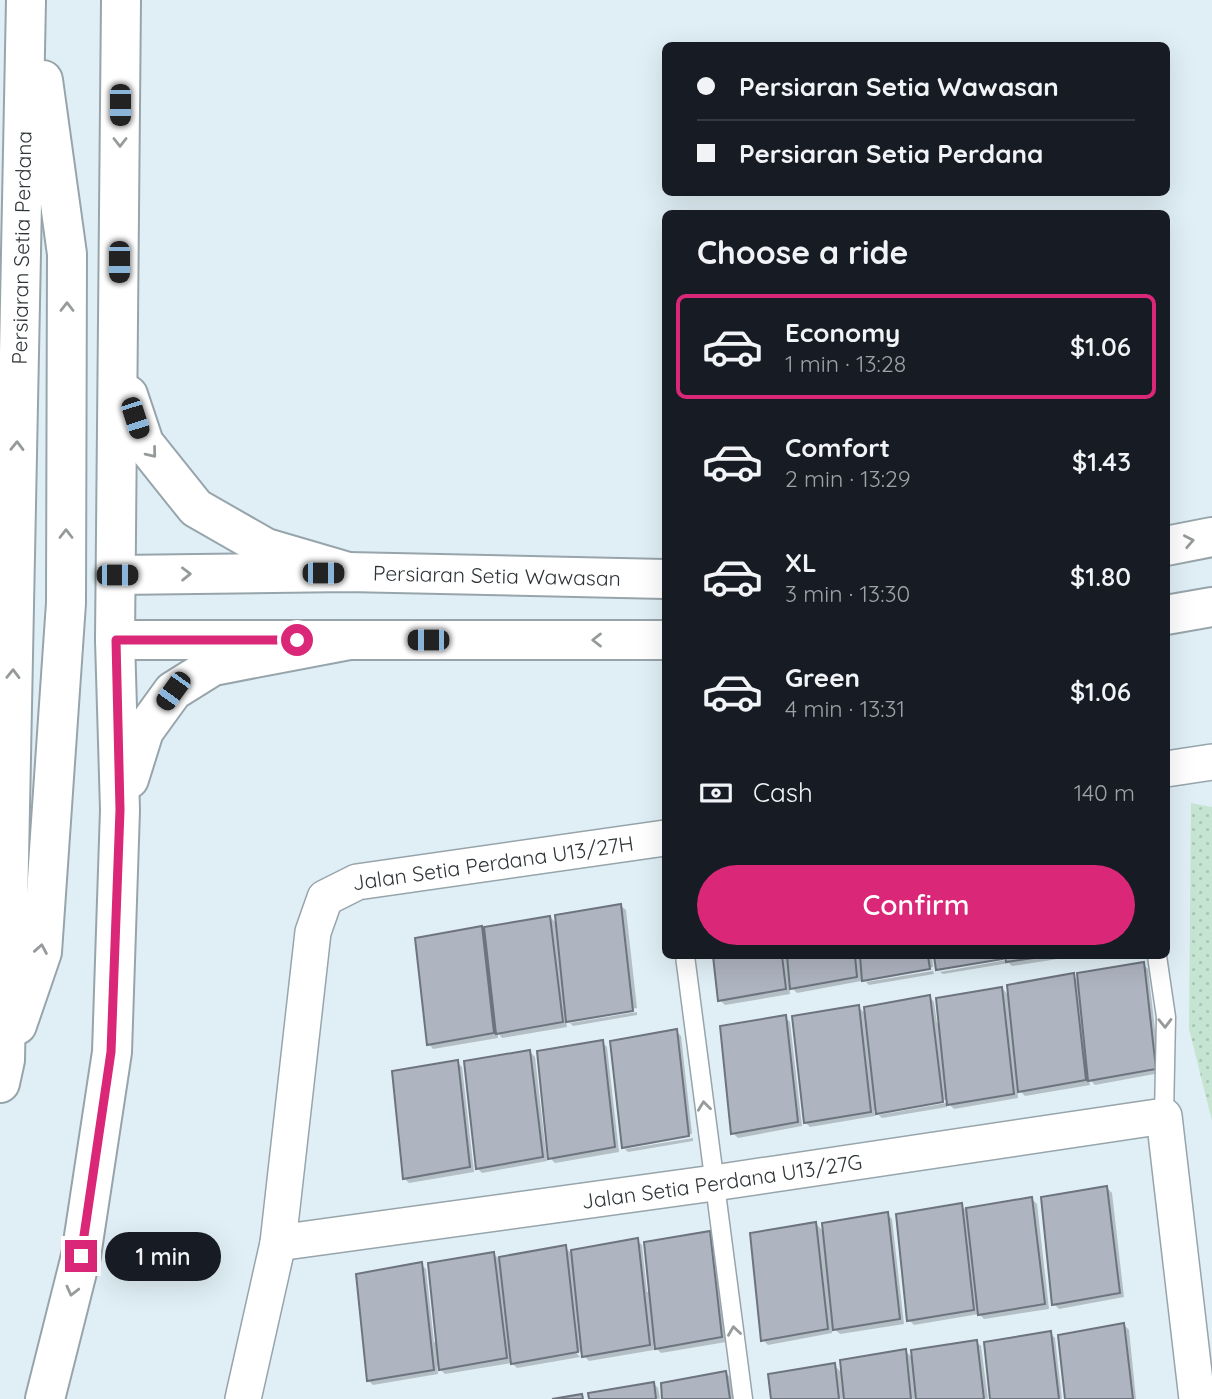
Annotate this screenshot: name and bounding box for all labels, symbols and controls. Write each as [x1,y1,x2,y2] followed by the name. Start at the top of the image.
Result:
[739,70,1059,103] text: Persiaran Setia Wawasan
[110,84,131,126] car
[6,131,36,365] street label: Persiaran Setia Perdana
[112,137,128,147] one-way arrow
[739,137,1043,170] text: Persiaran Setia Perdana
[697,232,909,272] text: Choose a ride
[109,241,130,283] car
[59,301,75,312] one-way arrow
[701,315,764,378] icon: car
[785,316,900,349] text: Economy
[1070,330,1131,363] text: $1.06
[785,349,906,378] text: 1 min · 13:28
[119,395,152,441] car
[701,430,764,493] icon: car
[785,431,890,464] text: Comfort
[9,440,25,451] one-way arrow
[143,445,156,457] one-way arrow
[1072,445,1131,478] text: $1.43
[785,464,911,493] text: 2 min · 13:29
[58,529,74,539] one-way arrow
[1183,535,1195,550] one-way arrow
[701,545,764,608] icon: car
[785,546,817,579] text: XL
[373,560,621,591] street label: Persiaran Setia Wawasan
[1070,560,1131,593] text: $1.80
[303,563,345,584] car
[97,565,139,586] car
[181,566,191,582] one-way arrow
[785,579,910,608] text: 3 min · 13:30
[281,624,313,656] route start
[408,630,450,651] car
[591,632,602,648] one-way arrow
[701,660,764,723] icon: car
[785,661,860,694] text: Green
[5,668,21,678] one-way arrow
[153,668,194,714] car
[1070,675,1131,708] text: $1.06
[785,694,905,723] text: 4 min · 13:31
[697,774,735,812] icon: cash
[753,776,813,809] text: Cash
[1074,778,1135,807] text: 140 m
[351,830,635,896] street label: Jalan Setia Perdana U13/27H
[697,865,1135,945] button: Confirm
[33,943,48,955] one-way arrow
[1158,1018,1173,1029] one-way arrow
[697,1100,712,1112] one-way arrow
[580,1148,864,1214] street label: Jalan Setia Perdana U13/27G
[106,1232,221,1280] callout: 1 min
[65,1240,97,1272] route end
[135,1242,191,1271] text: 1 min
[66,1285,80,1297] one-way arrow
[727,1326,742,1337] one-way arrow

